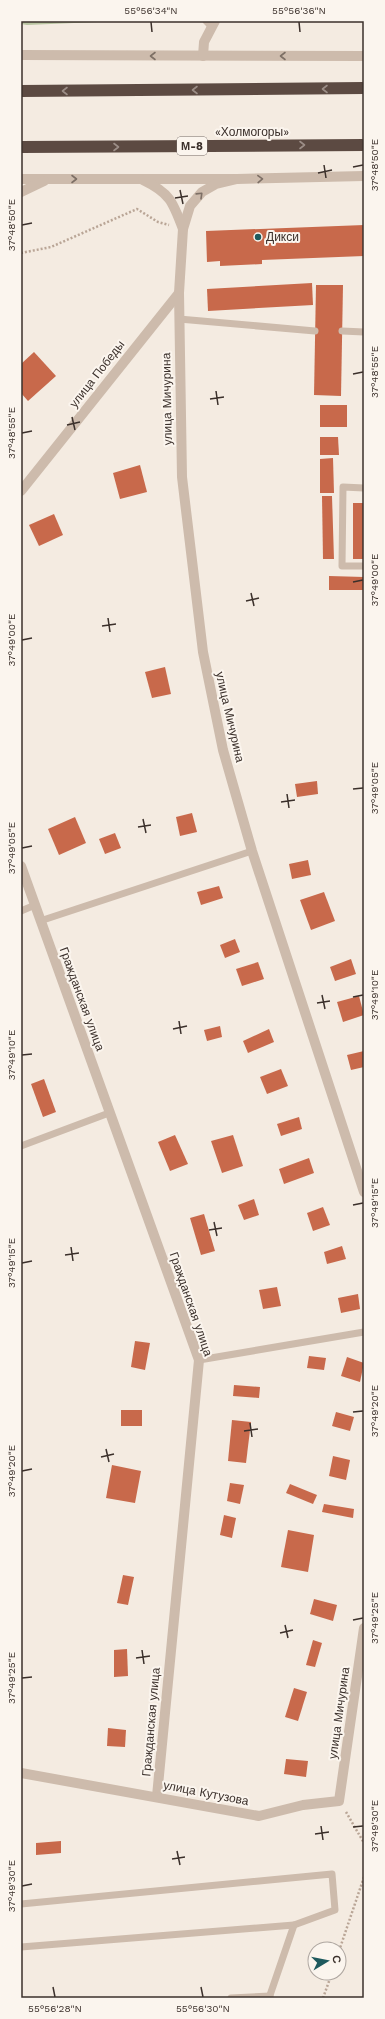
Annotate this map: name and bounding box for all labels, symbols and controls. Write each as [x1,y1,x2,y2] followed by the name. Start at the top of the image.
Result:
[124,5,178,16] text: 55°56'34"N
[272,5,326,16] text: 55°56'36"N
[150,52,156,60] one-way arrow
[280,52,286,60] one-way arrow
[322,85,328,93] one-way arrow
[192,86,198,94] one-way arrow
[62,87,68,95] one-way arrow
[215,125,289,139] street label: «Холмогоры»
[177,137,207,155] road number: М-8
[369,139,380,191] text: 37°48'50"E
[299,141,305,150] one-way arrow
[113,143,119,151] one-way arrow
[257,174,263,183] one-way arrow
[71,175,77,183] one-way arrow
[195,192,203,200] one-way arrow
[6,199,17,251] text: 37°48'50"E
[266,230,299,244] place label: Дикси
[253,232,263,242] marker: Дикси
[67,338,127,410] street label: улица Победы
[369,346,380,398] text: 37°48'55"E
[159,352,175,445] street label: улица Мичурина
[6,407,17,459] text: 37°48'55"E
[369,554,380,606] text: 37°49'00"E
[6,614,17,666] text: 37°49'00"E
[213,670,247,764] street label: улица Мичурина
[369,762,380,814] text: 37°49'05"E
[6,822,17,874] text: 37°49'05"E
[57,945,107,1053] street label: Гражданская улица
[369,970,380,1020] text: 37°49'10"E
[6,1030,17,1080] text: 37°49'10"E
[369,1178,380,1228] text: 37°49'15"E
[6,1238,17,1288] text: 37°49'15"E
[167,1250,216,1358] street label: Гражданская улица
[369,1385,380,1437] text: 37°49'20"E
[6,1445,17,1497] text: 37°49'20"E
[369,1592,380,1644] text: 37°49'25"E
[6,1652,17,1704] text: 37°49'25"E
[326,1666,352,1760] street label: улица Мичурина
[139,1667,163,1777] street label: Гражданская улица
[162,1778,250,1808] street label: улица Кутузова
[369,1800,380,1852] text: 37°49'30"E
[6,1860,17,1912] text: 37°49'30"E
[307,1941,347,1981] north arrow
[329,1954,343,1964] text: С
[28,2003,82,2014] text: 55°56'28"N
[176,2003,230,2014] text: 55°56'30"N

